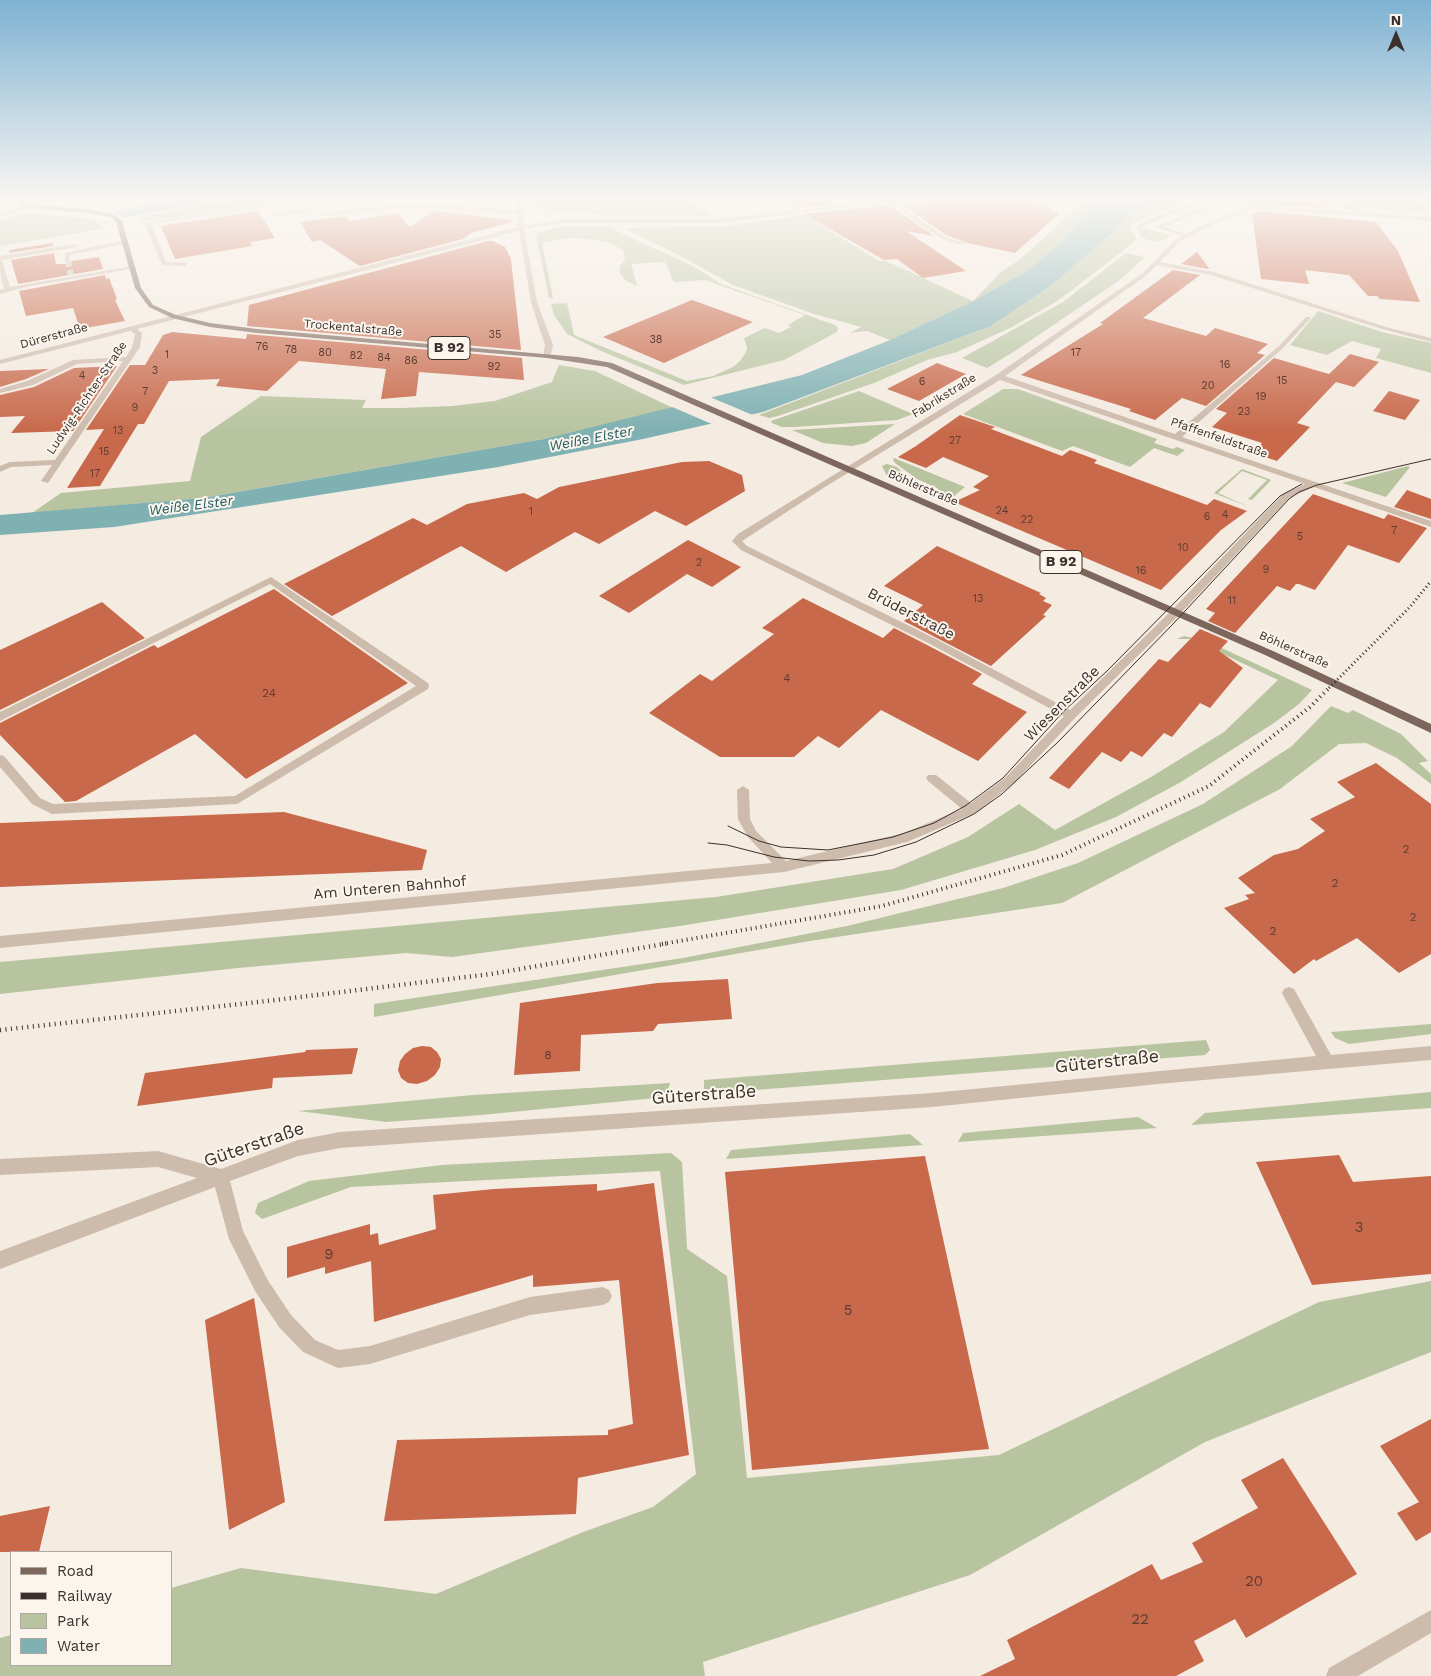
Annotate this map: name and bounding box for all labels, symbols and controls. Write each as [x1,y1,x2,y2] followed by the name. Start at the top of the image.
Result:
[1371,10,1421,60] north arrow
[1391,12,1401,28] text: N
[303,317,403,339] street label: Trockentalstraße
[19,320,89,352] street label: Dürerstraße
[489,328,501,342] house number: 35
[649,333,663,347] house number: 38
[428,336,470,359] road number: B 92
[44,339,130,457] street label: Ludwig-Richter-Straße
[256,340,268,354] house number: 76
[285,343,297,357] house number: 78
[318,346,332,360] house number: 80
[1071,346,1081,360] house number: 17
[165,348,169,362] house number: 1
[349,349,363,363] house number: 82
[377,351,391,365] house number: 84
[404,354,418,368] house number: 86
[1220,358,1230,372] house number: 16
[487,360,501,374] house number: 92
[152,364,158,378] house number: 3
[79,369,85,383] house number: 4
[909,371,979,421] street label: Fabrikstraße
[1277,374,1287,388] house number: 15
[919,375,925,389] house number: 6
[1201,379,1215,393] house number: 20
[142,385,148,399] house number: 7
[1255,390,1267,404] house number: 19
[132,401,138,415] house number: 9
[1238,405,1250,419] house number: 23
[1169,415,1269,461] street label: Pfaffenfeldstraße
[548,423,634,455] water label: Weiße Elster
[113,424,123,438] house number: 13
[949,434,961,448] house number: 27
[99,445,109,459] house number: 15
[90,467,100,481] house number: 17
[886,467,960,509] street label: Böhlerstraße
[148,493,234,519] water label: Weiße Elster
[996,504,1008,518] house number: 24
[529,505,533,519] house number: 1
[1222,508,1228,522] house number: 4
[1204,510,1210,524] house number: 6
[1021,513,1033,527] house number: 22
[1391,524,1397,538] house number: 7
[1297,530,1303,544] house number: 5
[1177,541,1189,555] house number: 10
[1040,550,1082,574] road number: B 92
[696,556,702,570] house number: 2
[1263,563,1269,577] house number: 9
[1136,564,1146,578] house number: 16
[864,584,958,644] street label: Brüderstraße
[973,592,983,606] house number: 13
[1228,594,1236,608] house number: 11
[1257,628,1331,672] street label: Böhlerstraße
[1020,662,1104,746] street label: Wiesenstraße
[783,671,791,685] house number: 4
[262,686,276,700] house number: 24
[1403,842,1409,856] house number: 2
[313,872,467,904] street label: Am Unteren Bahnhof
[1332,876,1338,890] house number: 2
[1410,910,1416,924] house number: 2
[1270,924,1276,938] house number: 2
[1054,1046,1160,1078] street label: Güterstraße
[544,1048,552,1062] house number: 8
[651,1081,757,1109] street label: Güterstraße
[201,1118,307,1172] street label: Güterstraße
[1355,1219,1363,1237] house number: 3
[324,1246,334,1264] house number: 9
[844,1302,852,1320] house number: 5
[10,1551,172,1666] legend
[57,1562,94,1580] text: Road
[1245,1573,1263,1591] house number: 20
[57,1587,112,1605] text: Railway
[1131,1611,1149,1629] house number: 22
[57,1612,89,1630] text: Park
[57,1637,100,1655] text: Water

